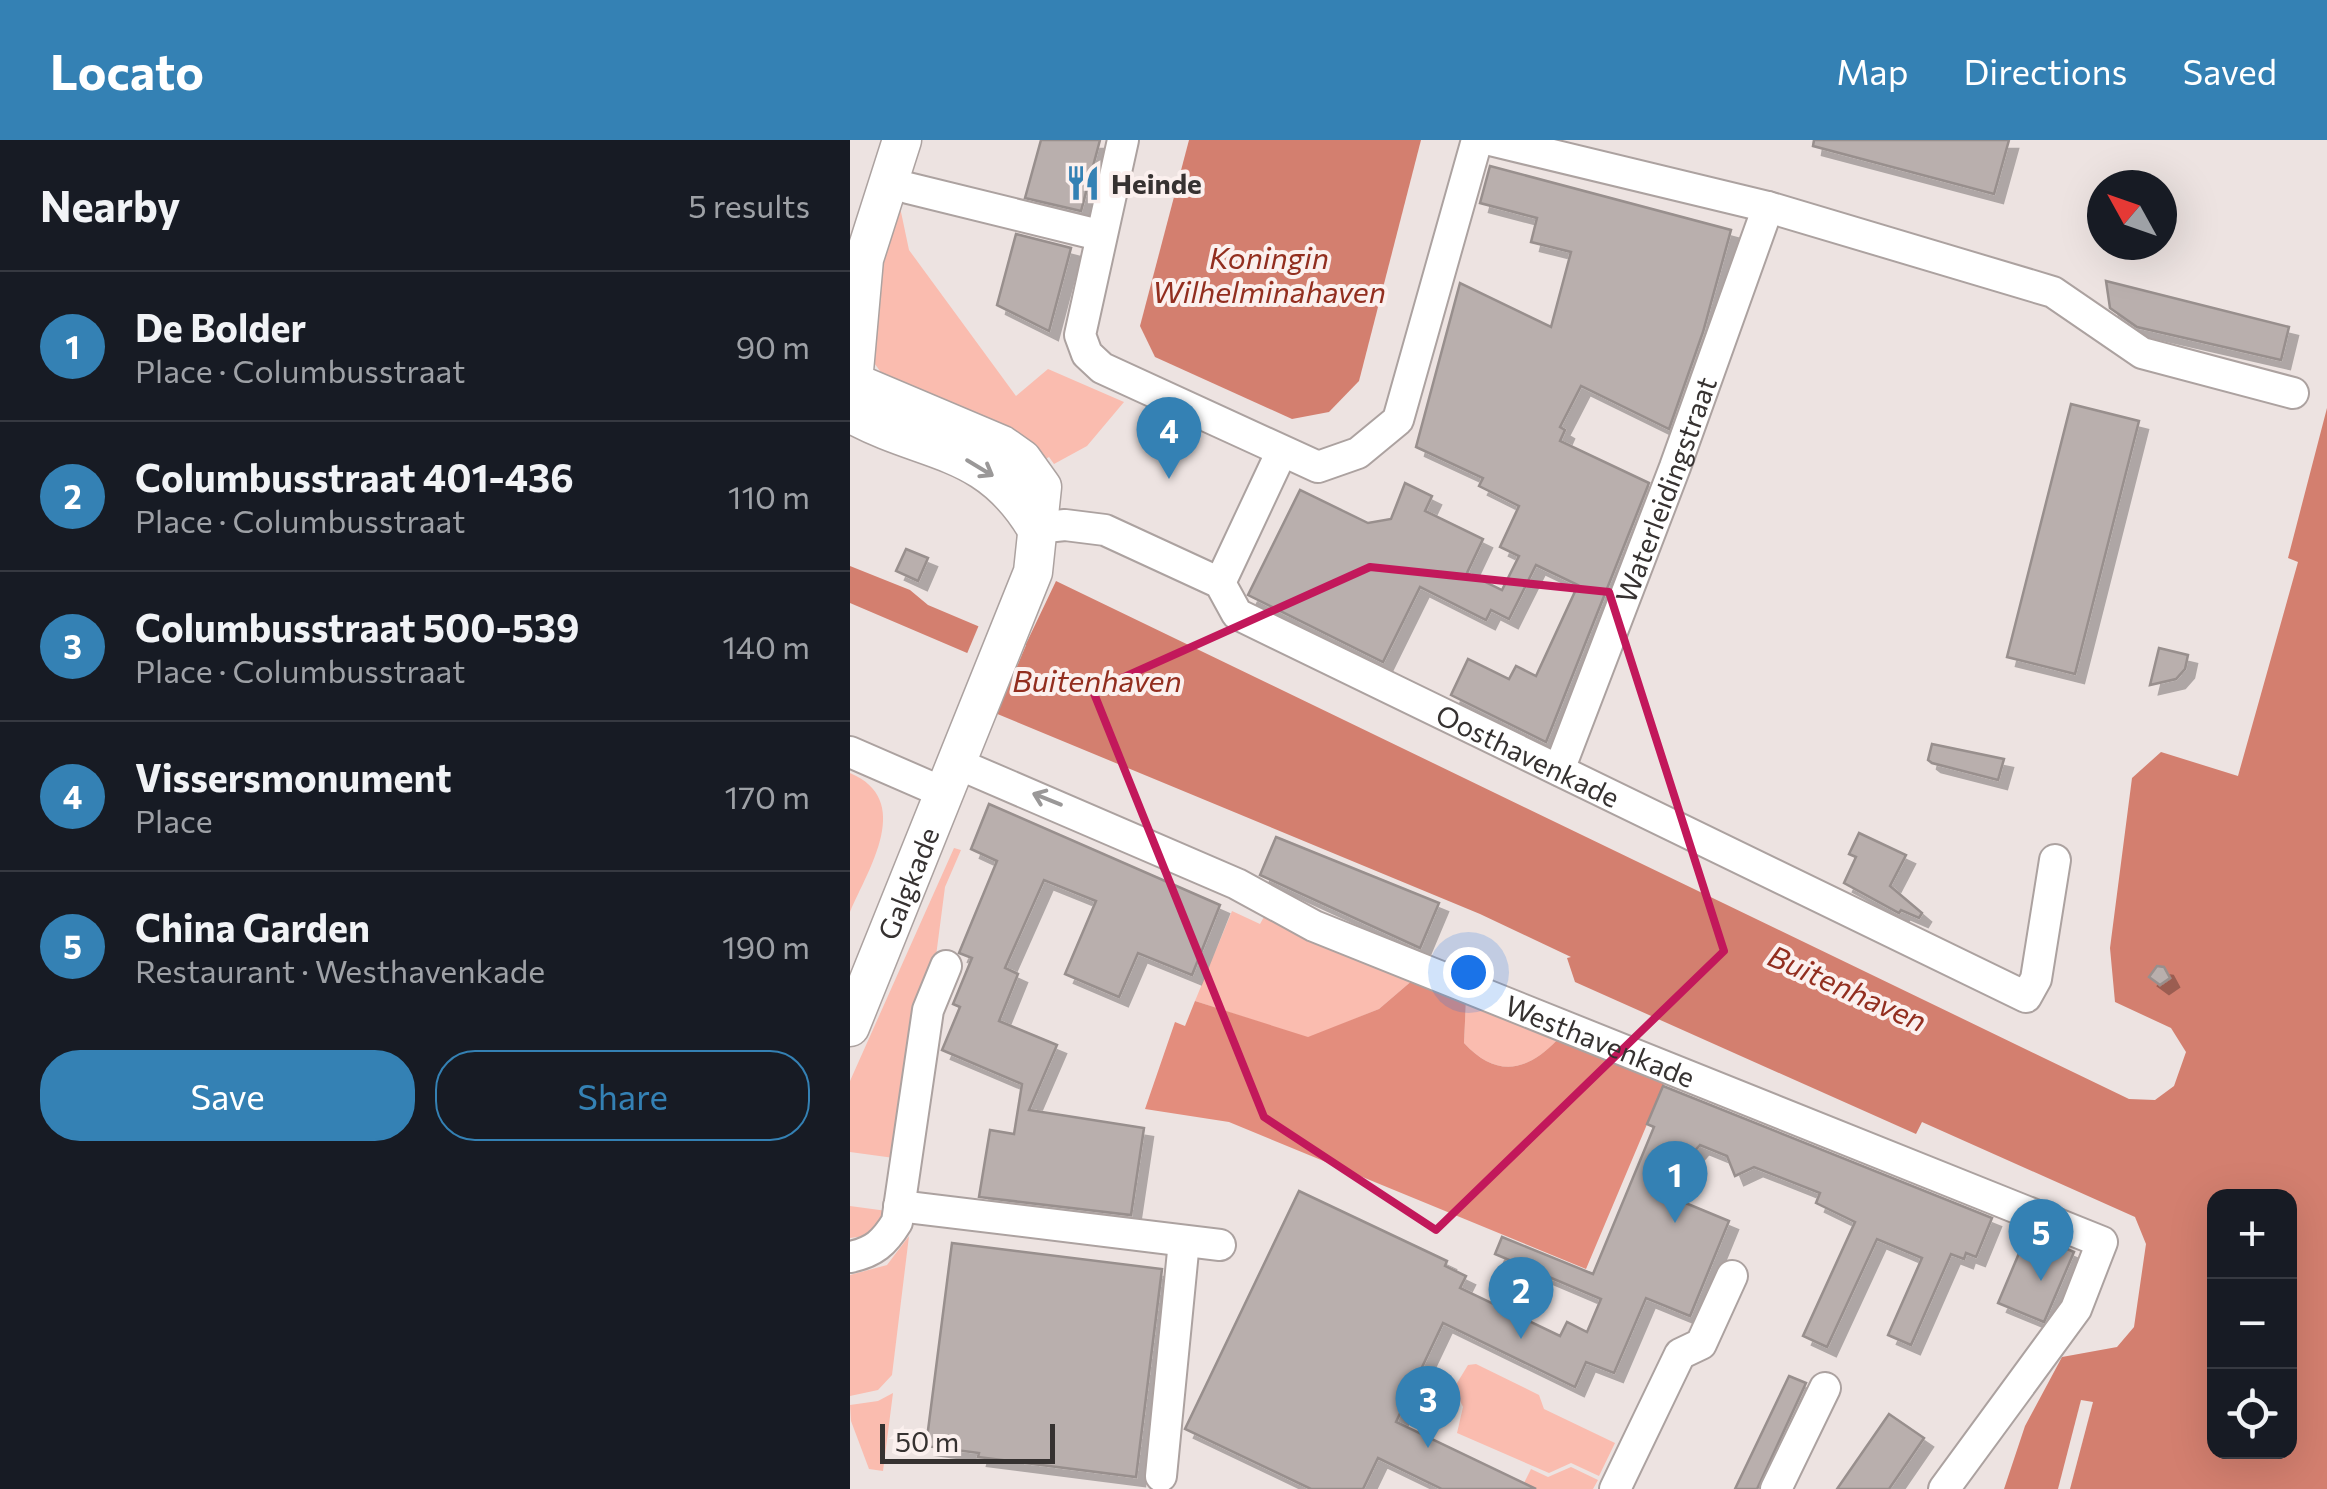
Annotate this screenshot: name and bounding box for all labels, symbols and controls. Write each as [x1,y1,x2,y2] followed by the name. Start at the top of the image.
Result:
[50,41,204,100] text: Locato
[1836,49,1908,92] text: Map
[1963,49,2128,92] text: Directions
[2183,49,2277,92] text: Saved
[1064,164,1102,202] restaurant icon: Heinde
[1111,166,1202,200] place label: Heinde
[2087,170,2177,260] north arrow
[40,179,180,231] text: Nearby
[688,185,810,225] text: 5 results
[1152,238,1386,309] water label: Koningin Wilhelminahaven
[135,303,306,350] text: De Bolder
[65,326,80,366] text: 1
[736,326,810,366] text: 90 m
[135,350,465,390] text: Place · Columbusstraat
[1608,372,1723,607] street label: Waterleidingstraat
[1136,396,1202,479] pin: 4
[135,453,574,500] text: Columbusstraat 401-436
[965,458,994,478] one-way arrow
[63,476,82,516] text: 2
[728,476,810,516] text: 110 m
[135,500,465,540] text: Place · Columbusstraat
[135,603,579,650] text: Columbusstraat 500-539
[63,626,82,666] text: 3
[722,626,810,666] text: 140 m
[135,650,465,690] text: Place · Columbusstraat
[1012,661,1182,698] water label: Buitenhaven
[1431,696,1625,814] street label: Oosthavenkade
[135,753,451,800] text: Vissersmonument
[63,776,82,816] text: 4
[725,776,810,816] text: 170 m
[1032,789,1063,807] one-way arrow
[135,800,213,840] text: Place
[870,822,946,944] street label: Galgkade
[135,903,370,950] text: China Garden
[63,926,82,966] text: 5
[722,926,810,966] text: 190 m
[1763,936,1933,1038] water label: Buitenhaven
[1443,947,1494,998] your location
[135,950,545,990] text: Restaurant · Westhavenkade
[1500,988,1700,1094] street label: Westhavenkade
[40,1050,415,1141] button: Save
[435,1050,810,1141] button: Share
[1642,1140,1708,1223] pin: 1
[2207,1189,2297,1459] map controls
[2207,1189,2297,1279] button: +
[2008,1198,2074,1281] pin: 5
[1488,1256,1554,1339] pin: 2
[2207,1279,2297,1369] button: −
[1396,1366,1460,1448] pin: 3
[2207,1369,2297,1459] button: locate
[880,1419,1055,1464] scale bar
[895,1424,959,1458] text: 50 m

